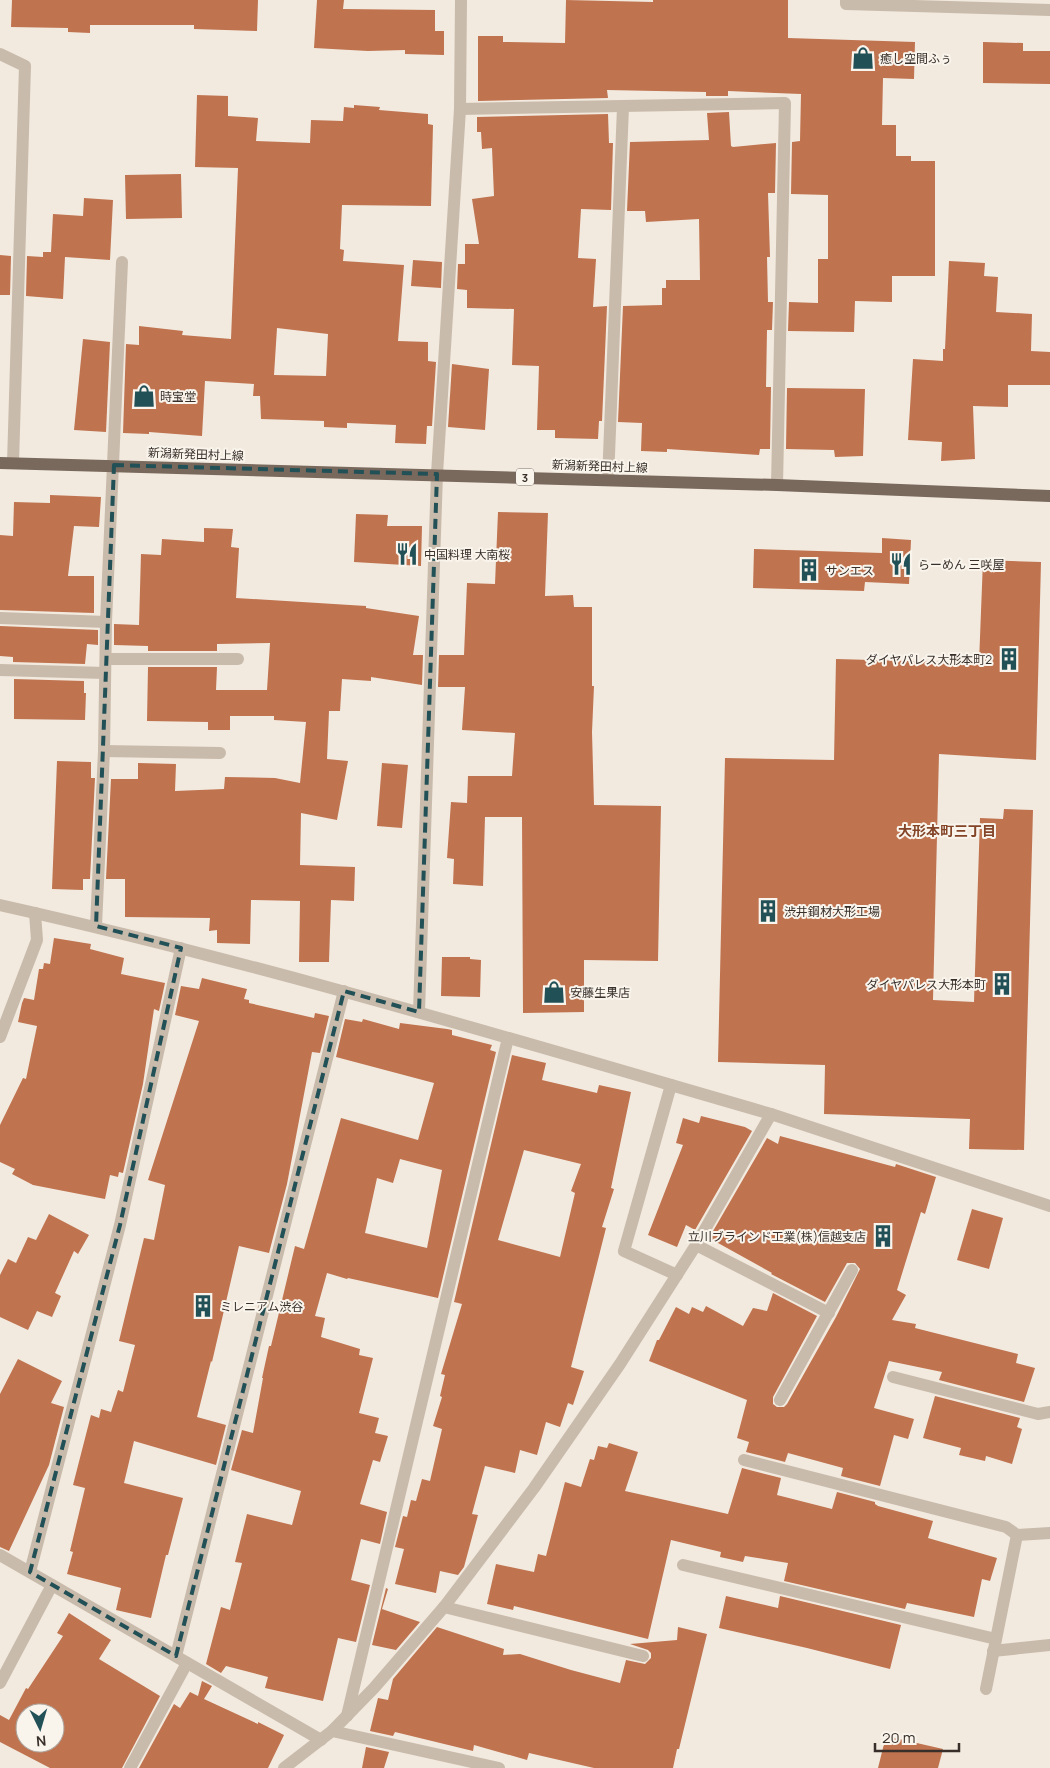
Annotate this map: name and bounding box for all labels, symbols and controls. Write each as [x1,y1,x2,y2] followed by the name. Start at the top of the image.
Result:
[850,45,876,71] shop icon: 癒し空間ふぅ
[880,50,952,67] place label: 癒し空間ふぅ
[131,383,157,409] shop icon: 時宝堂
[160,388,196,405] place label: 時宝堂
[148,444,244,464] street label: 新潟新発田村上線
[552,456,648,476] street label: 新潟新発田村上線
[516,468,534,486] road number: 3
[394,541,420,567] restaurant icon: 中国料理 大南桜
[424,546,510,563] place label: 中国料理 大南桜
[888,551,914,577] restaurant icon: らーめん 三咲屋
[918,556,1004,573] place label: らーめん 三咲屋
[796,557,822,583] building icon: サンエス
[826,562,874,579] place label: サンエス
[996,646,1022,672] building icon: ダイヤパレス大形本町2
[866,651,992,668] place label: ダイヤパレス大形本町2
[898,821,996,840] district label: 大形本町三丁目
[755,898,781,924] building icon: 渋井鋼材大形工場
[784,903,880,920] place label: 渋井鋼材大形工場
[989,971,1015,997] building icon: ダイヤパレス大形本町
[867,976,986,993] place label: ダイヤパレス大形本町
[541,979,567,1005] shop icon: 安藤生果店
[570,984,630,1001] place label: 安藤生果店
[870,1223,896,1249] building icon: 立川ブラインド工業(株)信越支店
[688,1228,866,1245] place label: 立川ブラインド工業(株)信越支店
[190,1293,216,1319] building icon: ミレニアム渋谷
[220,1298,303,1315] place label: ミレニアム渋谷
[15,1703,65,1753] north arrow
[875,1720,959,1752] scale bar
[882,1727,915,1748] text: 20 m
[35,1732,47,1751] text: N

